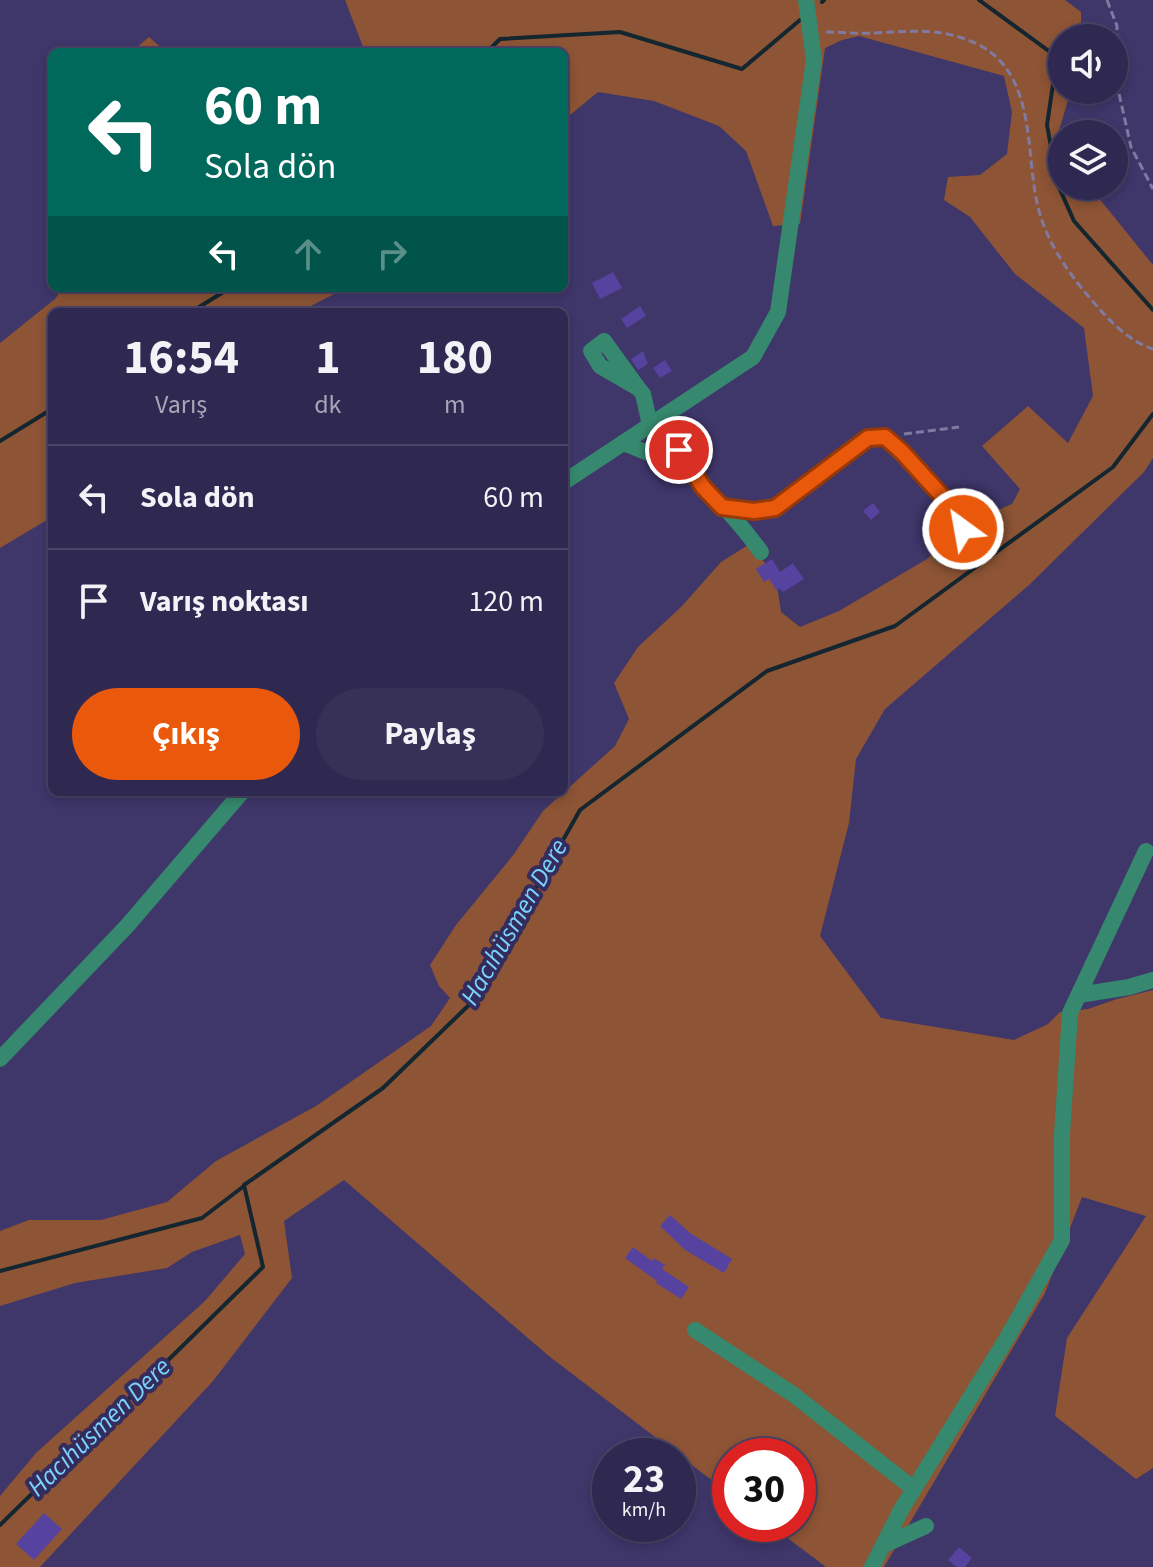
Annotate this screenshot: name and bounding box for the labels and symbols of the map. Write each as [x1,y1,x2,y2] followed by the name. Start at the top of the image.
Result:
[645,416,713,484] pin
[921,487,1005,571] position arrow
[451,832,577,1012] water label: Hacıhüsmen Dere
[19,1349,179,1505] water label: Hacıhüsmen Dere
[712,1438,816,1542] speed limit sign: 30

